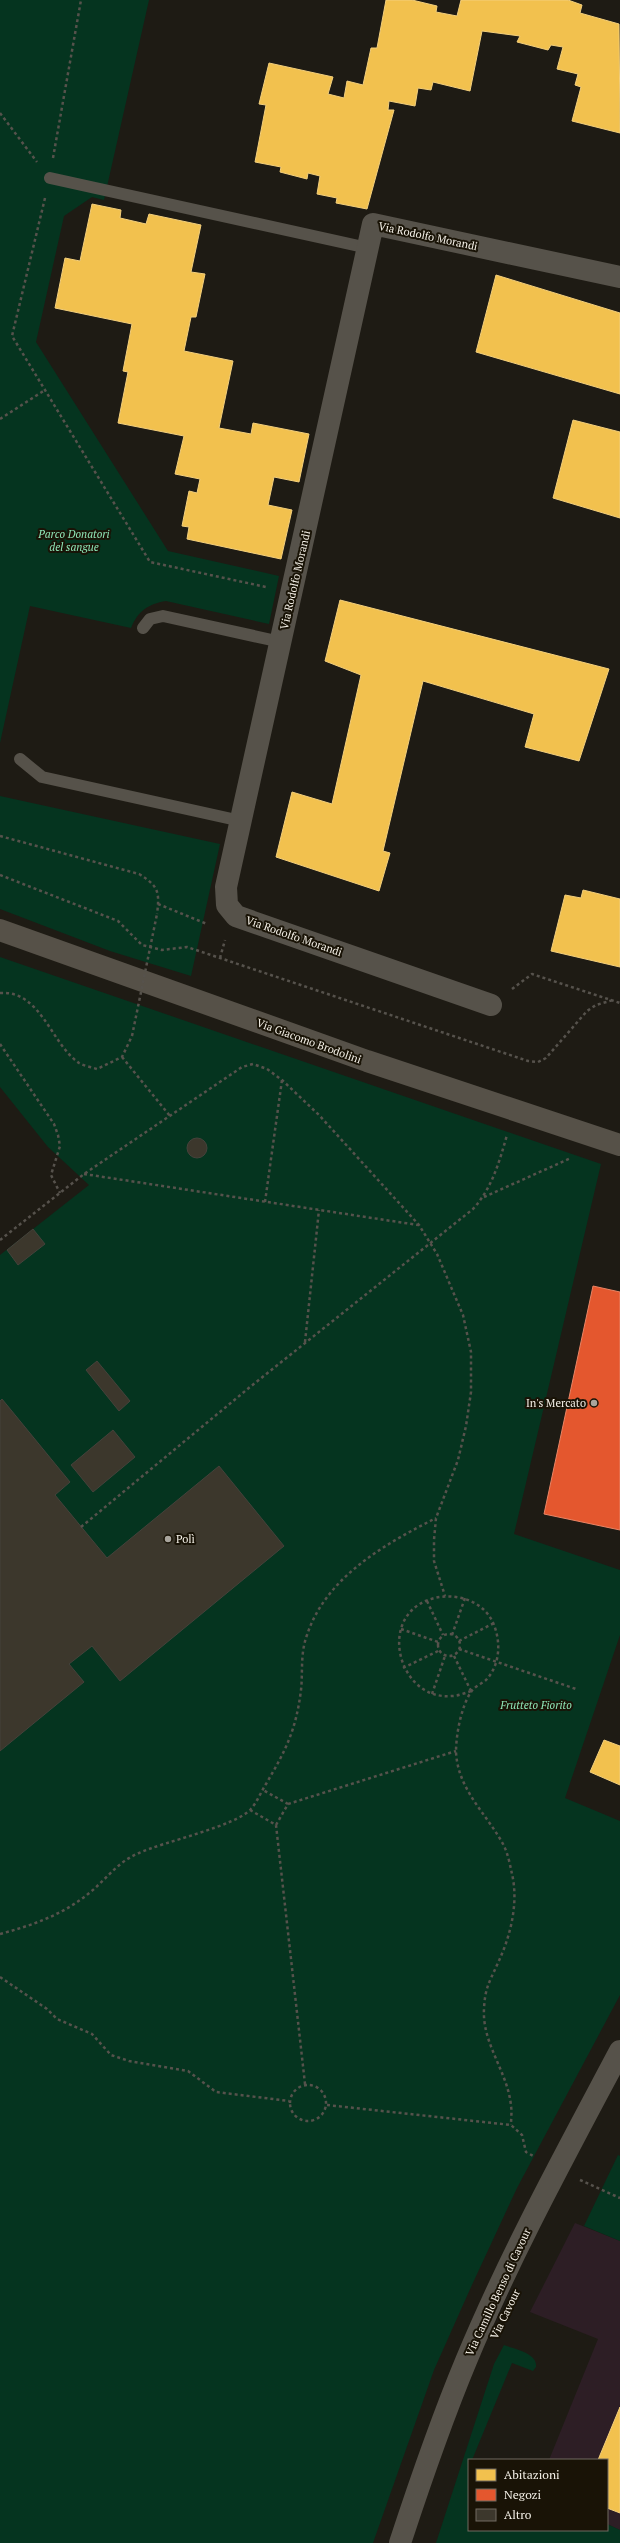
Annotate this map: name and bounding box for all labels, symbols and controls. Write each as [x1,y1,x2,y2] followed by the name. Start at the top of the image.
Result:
[377,219,479,253] street label: Via Rodolfo Morandi
[37,527,110,554] park label: Parco Donatori del sangue
[277,529,313,631] street label: Via Rodolfo Morandi
[244,913,344,959] street label: Via Rodolfo Morandi
[255,1016,363,1066] street label: Via Giacomo Brodolini
[526,1396,586,1410] place label: In's Mercato
[589,1398,599,1408] marker: In's Mercato
[176,1532,195,1546] place label: Polì
[163,1534,173,1544] marker: Polì
[499,1698,572,1712] park label: Frutteto Fiorito
[462,2225,534,2358] street label: Via Camillo Benso di Cavour
[487,2286,523,2341] street label: Via Cavour
[468,2459,608,2531] legend
[504,2467,560,2482] text: Abitazioni
[504,2487,541,2502] text: Negozi
[504,2507,532,2522] text: Altro

